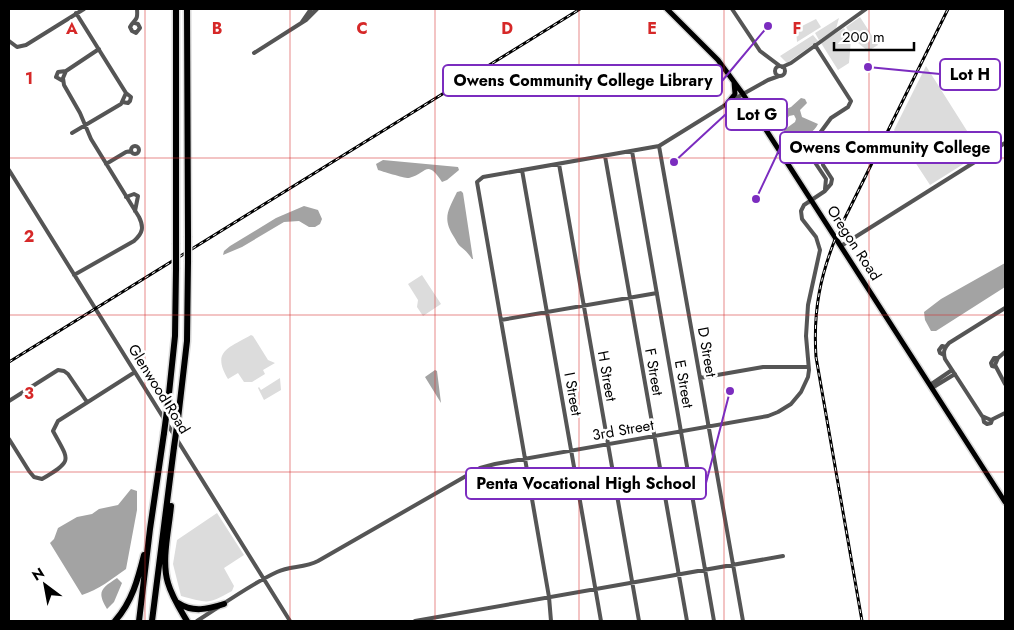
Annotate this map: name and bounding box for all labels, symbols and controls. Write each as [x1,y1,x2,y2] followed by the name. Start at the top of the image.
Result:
[65,17,78,40] text: A
[212,17,222,40] text: B
[356,17,368,40] text: C
[501,17,513,40] text: D
[647,17,657,40] text: E
[793,17,801,40] text: F
[834,20,914,52] scale bar
[842,26,885,48] text: 200 m
[940,59,1000,90] callout: Lot H
[950,63,990,86] text: Lot H
[443,65,722,96] callout: Owens Community College Library
[25,67,33,90] text: 1
[453,69,713,92] text: Owens Community College Library
[726,99,787,130] callout: Lot G
[737,103,777,126] text: Lot G
[780,132,1001,163] callout: Owens Community College
[789,136,991,159] text: Owens Community College
[821,201,887,285] street label: Oregon Road
[24,225,34,248] text: 2
[692,325,722,379] street label: D Street
[123,340,195,438] street label: Glenwood Road
[639,347,669,398] street label: F Street
[592,349,622,403] street label: H Street
[669,358,699,410] street label: E Street
[558,370,588,418] street label: I Street
[24,382,34,405] text: 3
[590,414,656,446] street label: 3rd Street
[466,468,706,499] callout: Penta Vocational High School
[476,472,696,495] text: Penta Vocational High School
[20,560,70,610] north arrow
[28,563,48,585] text: N

